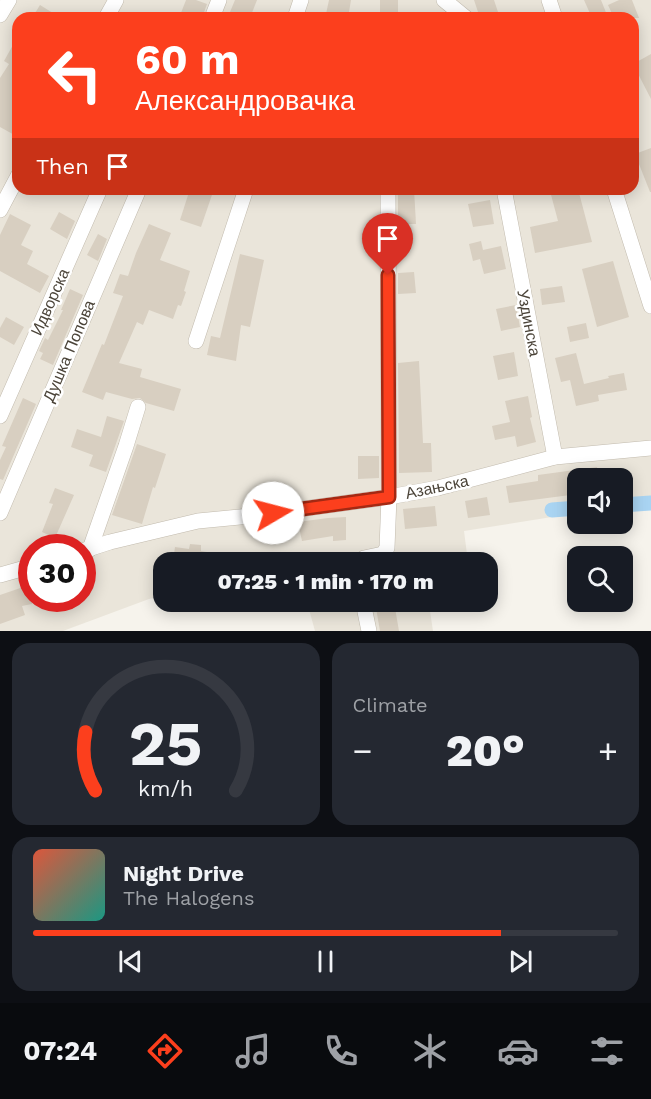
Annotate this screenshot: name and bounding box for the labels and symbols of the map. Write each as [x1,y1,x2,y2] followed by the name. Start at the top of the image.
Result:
[362,213,413,275] pin
[27,266,73,338] street label: Идворска
[513,288,545,358] street label: Уздинска
[39,297,99,405] street label: Душка Попова
[404,471,470,503] street label: Азањска
[241,481,305,545] position arrow
[18,534,96,612] speed limit sign: 30

